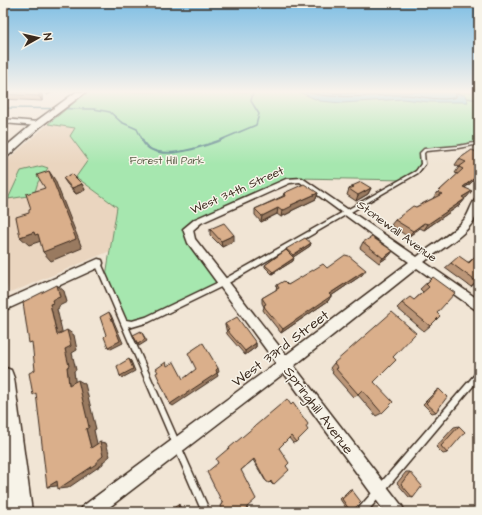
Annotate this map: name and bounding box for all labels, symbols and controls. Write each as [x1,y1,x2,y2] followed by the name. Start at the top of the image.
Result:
[18,18,58,58] north arrow
[39,32,55,41] text: N
[130,154,204,168] park label: Forest Hill Park
[188,162,287,219] street label: West 34th Street
[353,197,441,267] street label: Stonewall Avenue
[228,305,334,392] street label: West 33rd Street
[278,362,358,459] street label: Springhill Avenue

